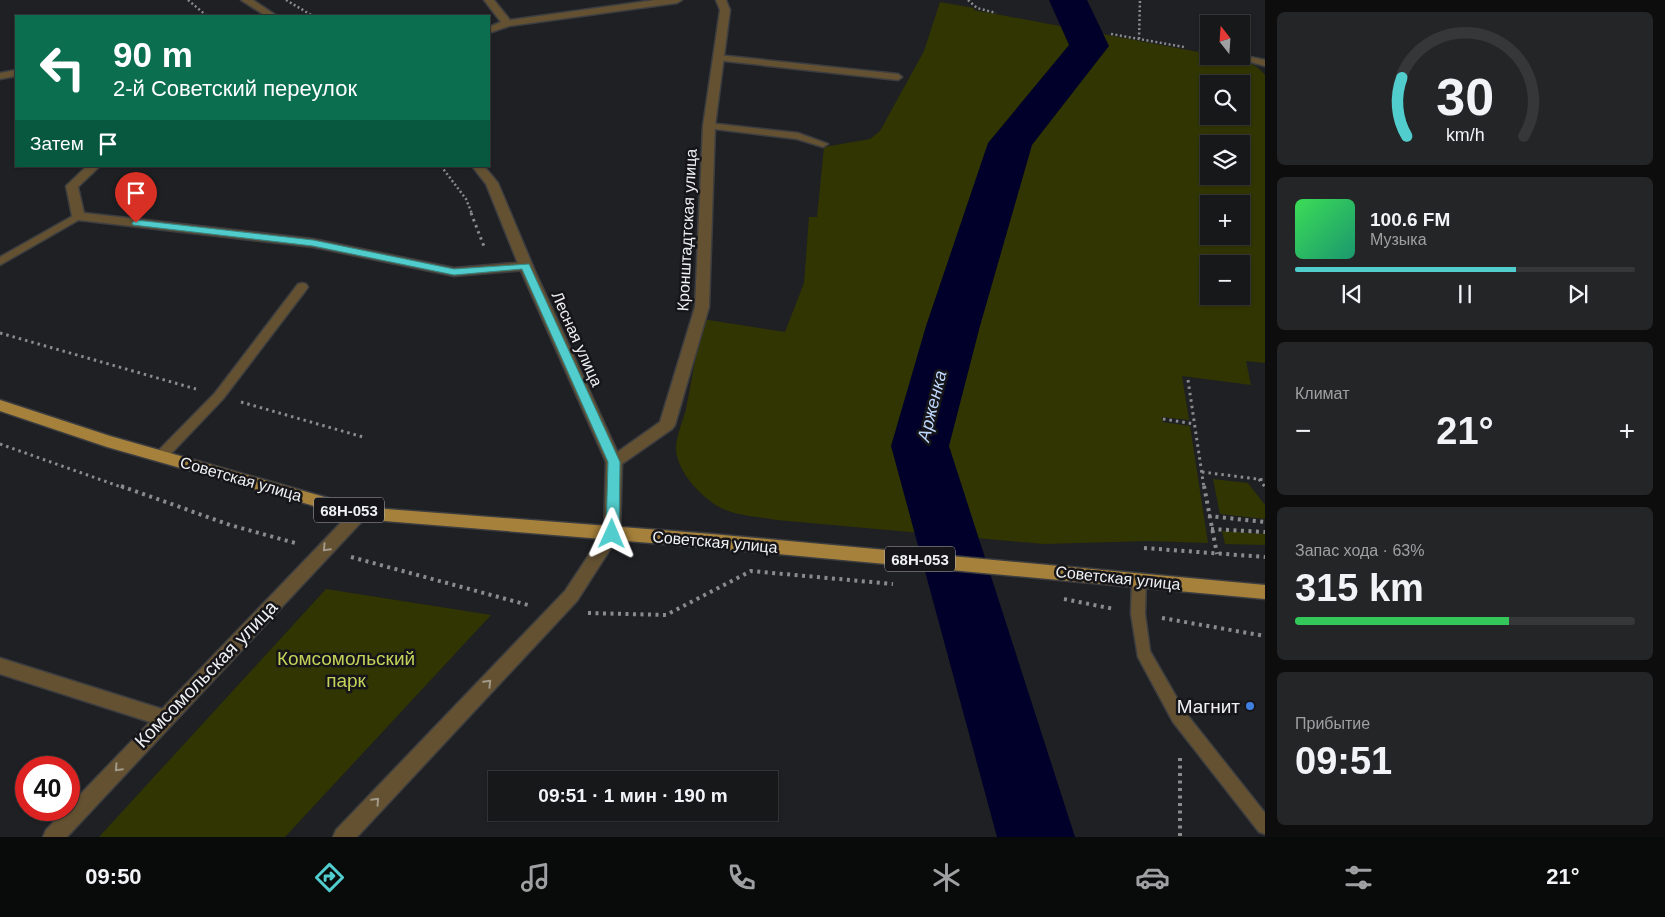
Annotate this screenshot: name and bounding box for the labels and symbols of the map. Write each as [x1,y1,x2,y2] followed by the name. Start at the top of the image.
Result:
[1200,15,1250,65] north arrow
[674,148,700,312] street label: Кронштадтская улица
[115,172,157,223] pin
[548,289,606,389] street label: Лесная улица
[913,368,950,445] water label: Арженка
[178,454,304,505] street label: Советская улица
[314,498,384,522] road number: 68Н-053
[585,507,637,559] position arrow
[652,528,778,556] street label: Советская улица
[323,542,332,551] one-way arrow
[885,546,955,572] road number: 68Н-053
[1055,563,1181,593] street label: Советская улица
[130,596,282,752] street label: Комсомольская улица
[277,648,415,691] park label: Комсомольский парк
[482,680,491,689] one-way arrow
[1177,696,1240,717] place label: Магнит
[1244,700,1256,712] marker: Магнит
[15,756,80,821] speed limit sign: 40
[115,762,124,771] one-way arrow
[370,798,379,807] one-way arrow

